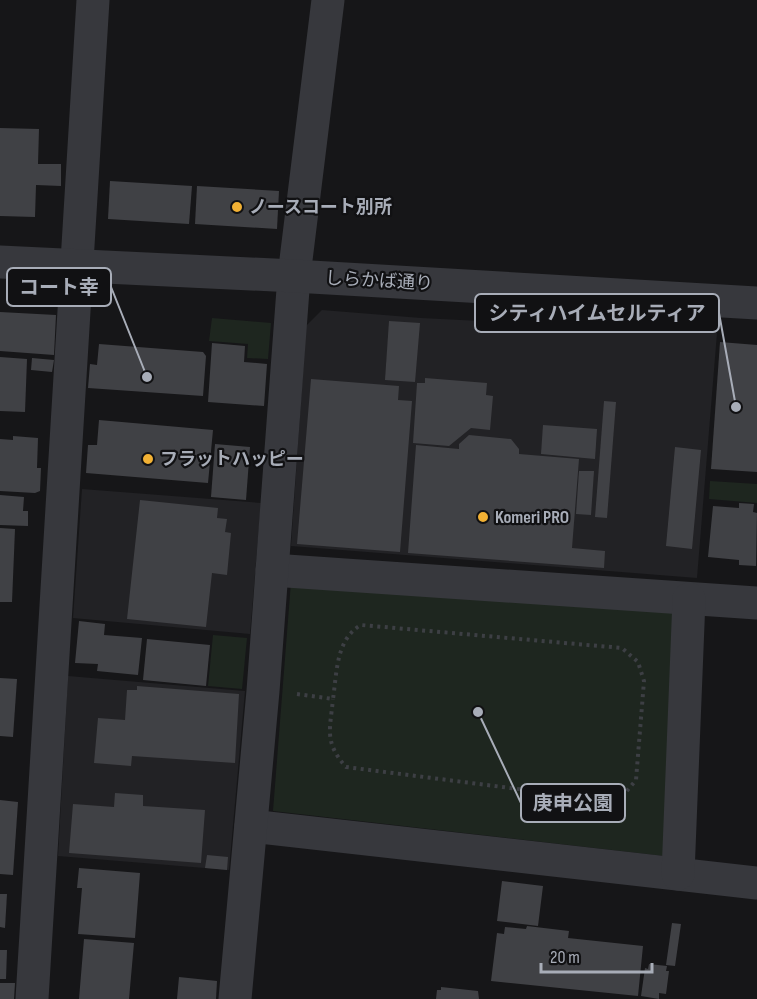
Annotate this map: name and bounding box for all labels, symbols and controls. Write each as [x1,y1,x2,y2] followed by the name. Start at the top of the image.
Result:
[249,197,392,218] place label: ノースコート別所
[230,200,244,214] marker: ノースコート別所
[7,268,111,306] callout: コート幸
[325,268,433,294] street label: しらかば通り
[19,276,99,300] text: コート幸
[475,294,719,332] callout: シティハイムセルティア
[489,302,705,326] text: シティハイムセルティア
[160,449,304,470] place label: フラットハッピー
[141,452,155,466] marker: フラットハッピー
[495,507,569,528] place label: Komeri PRO
[476,510,490,524] marker: Komeri PRO
[521,784,625,822] callout: 庚申公園
[533,792,613,816] text: 庚申公園
[541,936,652,974] scale bar
[550,947,580,968] text: 20 m

